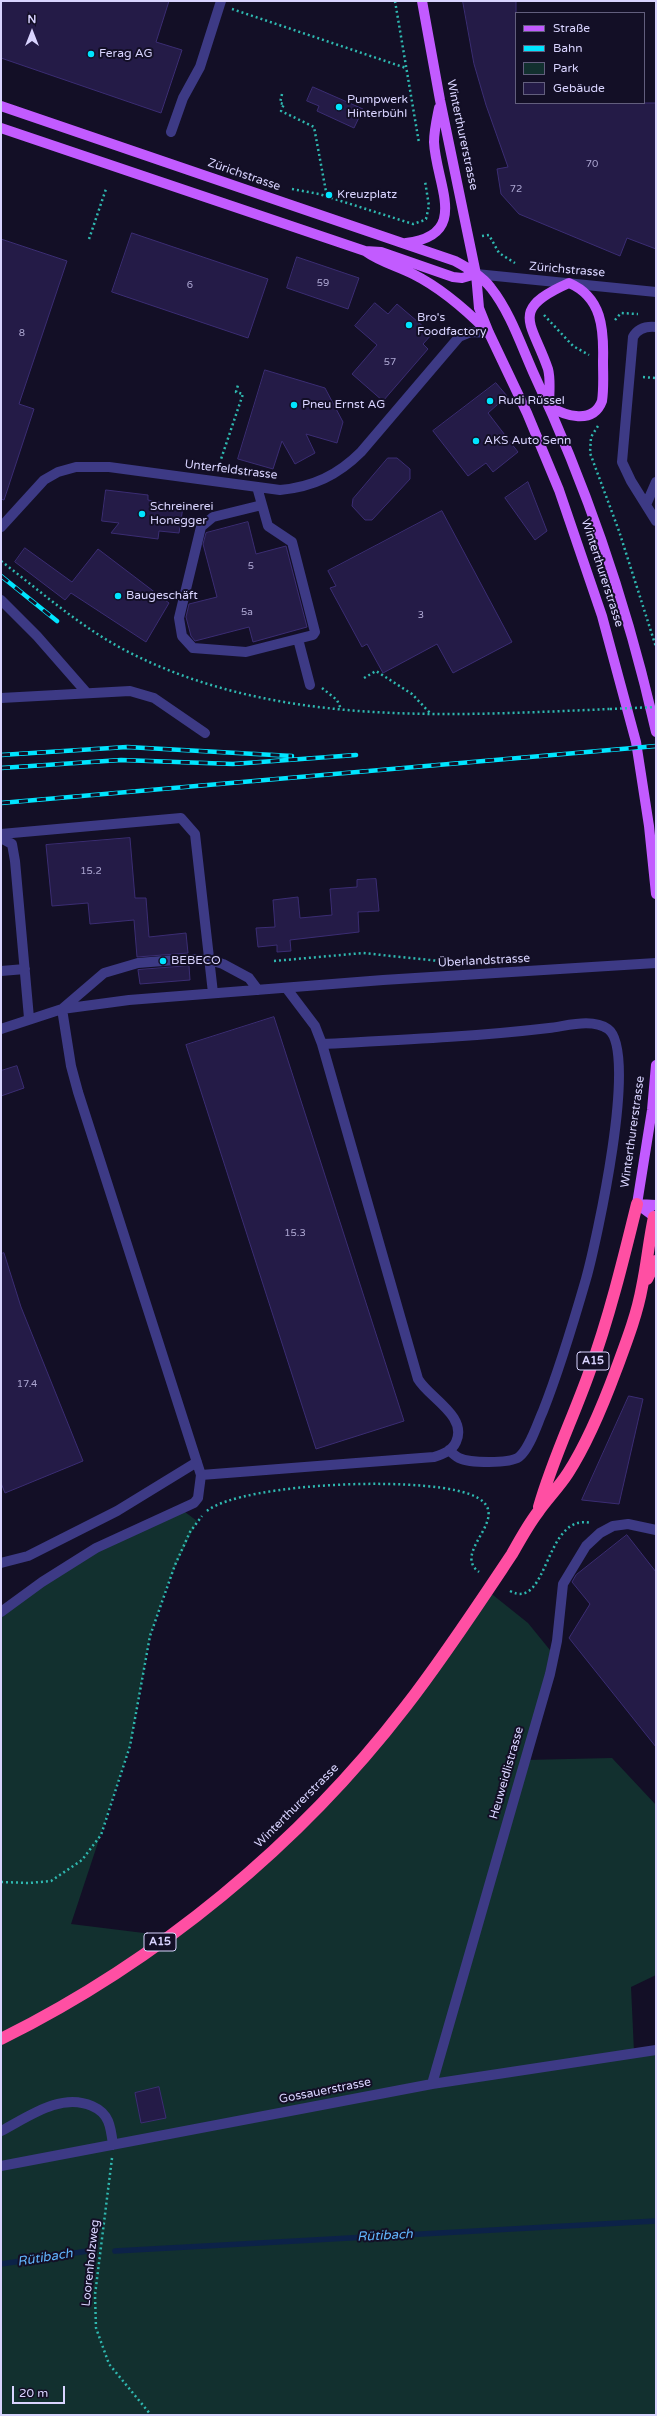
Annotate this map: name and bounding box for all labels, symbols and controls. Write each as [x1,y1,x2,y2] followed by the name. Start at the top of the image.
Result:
[12,12,52,52] north arrow
[515,12,645,104] legend
[28,13,36,26] text: N
[553,21,590,35] text: Straße
[553,41,583,55] text: Bahn
[99,47,153,61] place label: Ferag AG
[86,49,96,59] marker: Ferag AG
[553,61,579,75] text: Park
[443,78,481,192] street label: Winterthurerstrasse
[553,81,605,95] text: Gebäude
[347,93,408,121] place label: Pumpwerk Hinterbühl
[334,102,344,112] marker: Pumpwerk Hinterbühl
[206,156,282,194] street label: Zürichstrasse
[586,158,598,170] house number: 70
[510,183,522,195] house number: 72
[337,188,397,202] place label: Kreuzplatz
[324,190,334,200] marker: Kreuzplatz
[528,260,606,280] street label: Zürichstrasse
[317,277,329,289] house number: 59
[187,279,193,291] house number: 6
[417,311,486,339] place label: Bro's Foodfactory
[404,320,414,330] marker: Bro's Foodfactory
[19,327,25,339] house number: 8
[384,356,396,368] house number: 57
[498,394,565,408] place label: Rudi Rüssel
[485,396,495,406] marker: Rudi Rüssel
[302,398,385,412] place label: Pneu Ernst AG
[289,400,299,410] marker: Pneu Ernst AG
[484,434,571,448] place label: AKS Auto Senn
[471,436,481,446] marker: AKS Auto Senn
[184,457,278,483] street label: Unterfeldstrasse
[150,500,214,528] place label: Schreinerei Honegger
[137,509,147,519] marker: Schreinerei Honegger
[578,517,626,629] street label: Winterthurerstrasse
[248,560,254,572] house number: 5
[126,589,198,603] place label: Baugeschäft
[113,591,123,601] marker: Baugeschäft
[241,606,253,618] house number: 5a
[418,609,424,621] house number: 3
[80,865,102,877] house number: 15.2
[437,951,531,971] street label: Überlandstrasse
[171,954,221,968] place label: BEBECO
[158,956,168,966] marker: BEBECO
[618,1075,648,1189] street label: Winterthurerstrasse
[284,1227,306,1239] house number: 15.3
[577,1352,609,1370] road number: A15
[17,1378,37,1390] house number: 17.4
[487,1725,527,1821] street label: Heuweidlistrasse
[252,1761,342,1851] street label: Winterthurerstrasse
[144,1933,176,1951] road number: A15
[278,2075,372,2107] street label: Gossauerstrasse
[79,2219,103,2307] street label: Loorenholzweg
[357,2227,413,2245] water label: Rütibach
[16,2246,74,2270] water label: Rütibach
[14,2378,67,2404] scale bar
[19,2386,48,2400] text: 20 m

